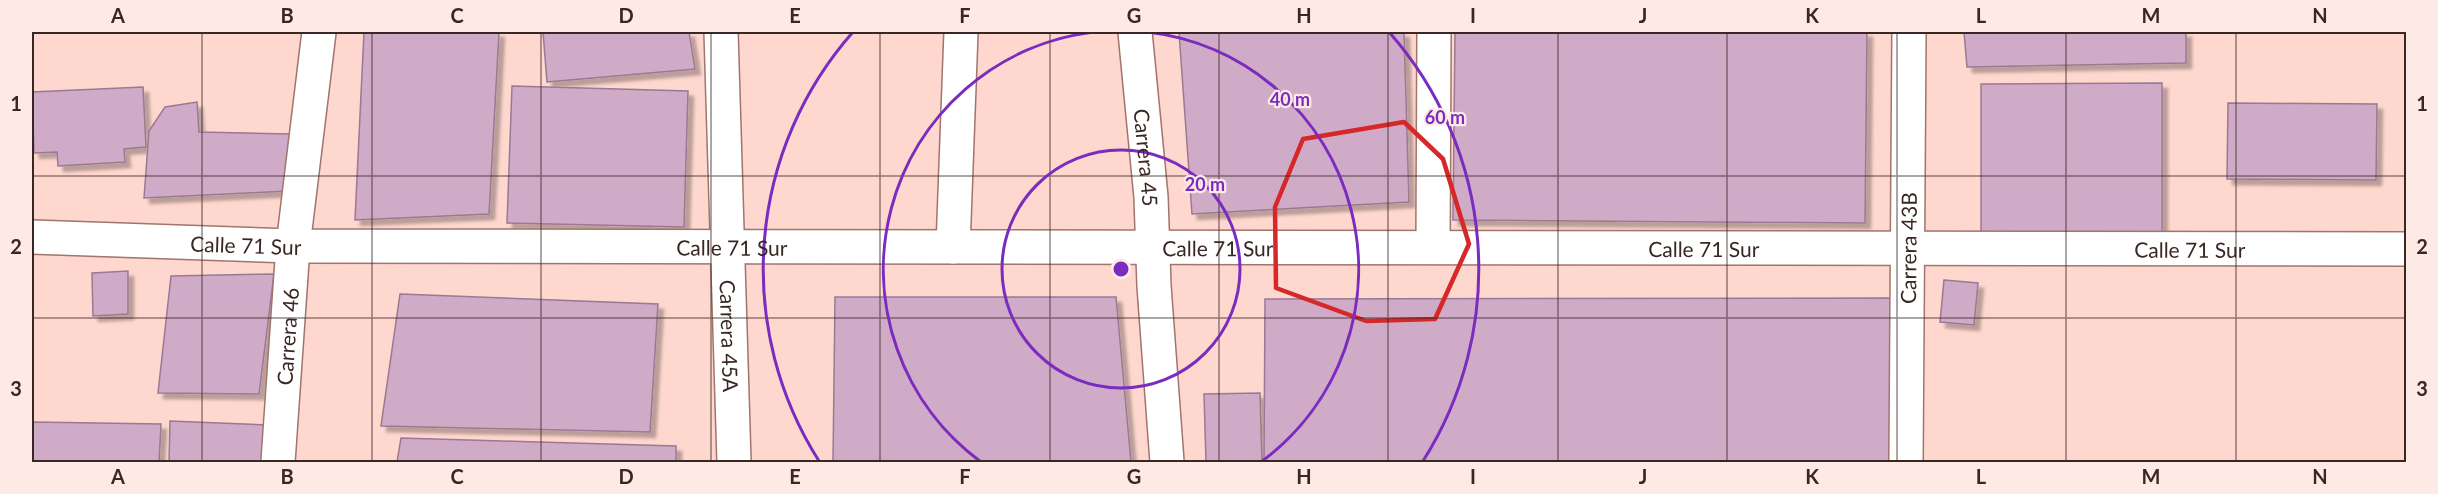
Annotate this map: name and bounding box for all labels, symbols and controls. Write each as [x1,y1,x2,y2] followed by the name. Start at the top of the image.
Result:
[110,3,125,27] text: A
[280,3,294,27] text: B
[450,3,464,27] text: C
[618,3,634,27] text: D
[789,3,801,27] text: E
[959,3,971,27] text: F
[1127,3,1141,27] text: G
[1296,3,1312,27] text: H
[1470,3,1476,27] text: I
[1639,3,1647,27] text: J
[1805,3,1819,27] text: K
[1976,3,1987,27] text: L
[2142,3,2160,27] text: M
[2312,3,2328,27] text: N
[1270,88,1310,110] text: 40 m
[10,91,22,115] text: 1
[2416,91,2428,115] text: 1
[1425,106,1465,128] text: 60 m
[1130,107,1164,207] street label: Carrera 45
[1185,173,1225,195] text: 20 m
[1895,192,1920,304] street label: Carrera 43B
[190,230,302,259] street label: Calle 71 Sur
[10,234,22,258] text: 2
[676,234,788,259] street label: Calle 71 Sur
[2416,234,2428,258] text: 2
[1162,235,1274,260] street label: Calle 71 Sur
[1648,235,1760,261] street label: Calle 71 Sur
[2134,236,2246,261] street label: Calle 71 Sur
[1111,259,1131,279] centre of rings
[716,279,744,393] street label: Carrera 45A
[271,286,303,386] street label: Carrera 46
[10,376,22,400] text: 3
[2416,376,2428,400] text: 3
[110,464,125,488] text: A
[280,464,294,488] text: B
[450,464,464,488] text: C
[618,464,634,488] text: D
[789,464,801,488] text: E
[959,464,971,488] text: F
[1127,464,1141,488] text: G
[1296,464,1312,488] text: H
[1470,464,1476,488] text: I
[1639,464,1647,488] text: J
[1805,464,1819,488] text: K
[1976,464,1987,488] text: L
[2142,464,2160,488] text: M
[2312,464,2328,488] text: N

